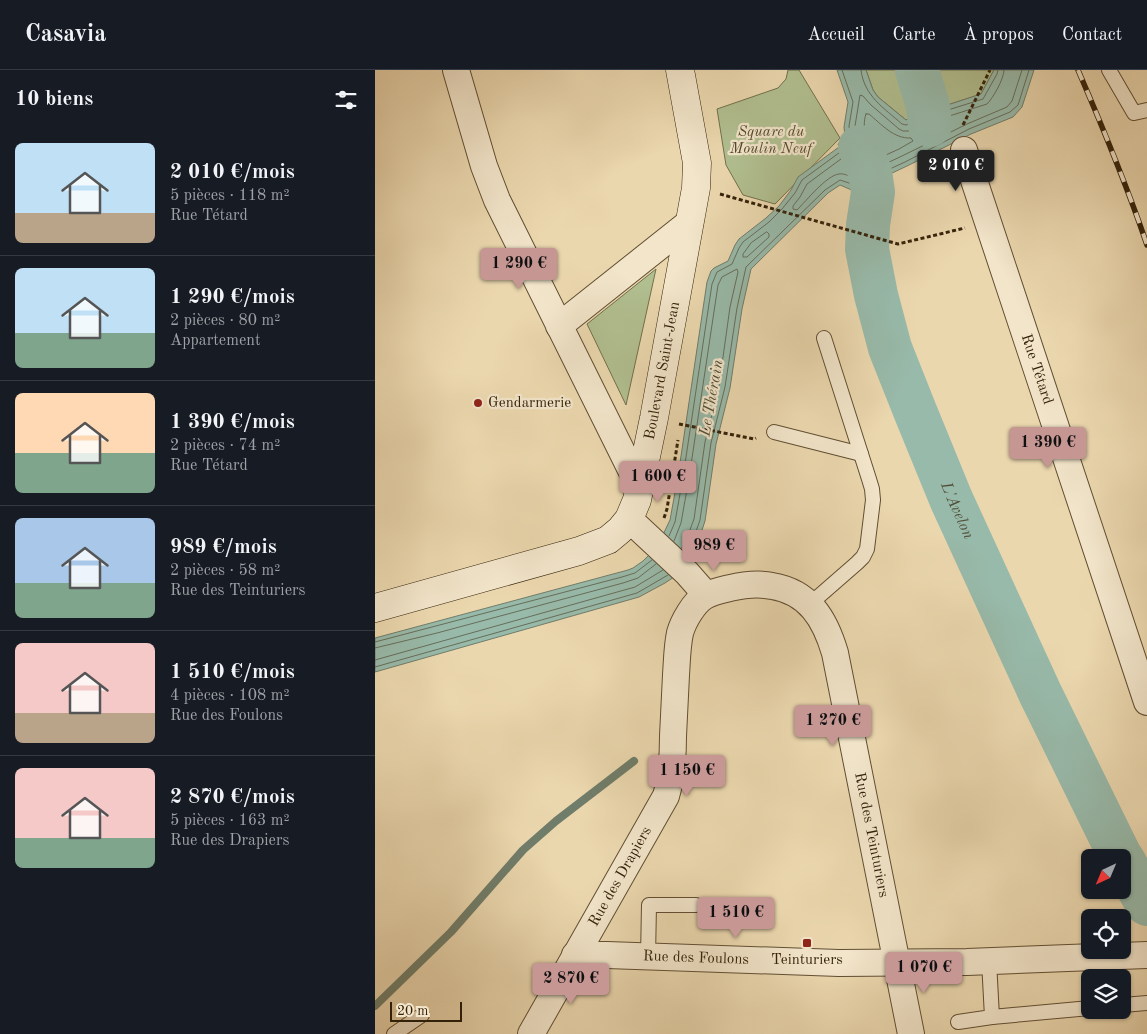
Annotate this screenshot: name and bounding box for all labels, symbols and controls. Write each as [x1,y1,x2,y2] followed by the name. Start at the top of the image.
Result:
[25,23,106,47] text: Casavia
[807,26,865,44] text: Accueil
[893,26,935,44] text: Carte
[963,26,1034,44] text: À propos
[1062,26,1122,44] text: Contact
[332,86,360,114] icon: filters
[15,89,93,110] text: 10 biens
[729,125,814,157] park label: Square du Moulin Neuf
[910,150,1002,192] pin: 2 010 €
[928,158,984,174] text: 2 010 €
[170,162,295,183] text: 2 010 €/mois
[55,163,115,223] icon: home
[170,188,290,204] text: 5 pièces · 118 m²
[170,208,248,224] text: Rue Tétard
[473,248,565,290] pin: 1 290 €
[491,256,547,272] text: 1 290 €
[170,287,295,308] text: 1 290 €/mois
[55,288,115,348] icon: home
[642,301,683,441] street label: Boulevard Saint-Jean
[170,313,280,329] text: 2 pièces · 80 m²
[1018,332,1055,407] street label: Rue Tétard
[170,333,261,349] text: Appartement
[697,358,727,439] water label: Le Thérain
[488,396,571,411] place label: Gendarmerie
[472,397,484,409] marker: Gendarmerie
[170,412,295,433] text: 1 390 €/mois
[55,413,115,473] icon: home
[1002,426,1094,469] pin: 1 390 €
[1020,435,1076,451] text: 1 390 €
[170,438,280,454] text: 2 pièces · 74 m²
[170,458,248,474] text: Rue Tétard
[612,460,704,503] pin: 1 600 €
[630,469,686,485] text: 1 600 €
[937,479,976,542] water label: L'Avelon
[679,530,749,572] pin: 989 €
[170,537,277,558] text: 989 €/mois
[55,538,115,598] icon: home
[693,538,735,554] text: 989 €
[170,563,280,579] text: 2 pièces · 58 m²
[170,583,306,599] text: Rue des Teinturiers
[170,662,295,683] text: 1 510 €/mois
[55,663,115,723] icon: home
[170,688,290,704] text: 4 pièces · 108 m²
[787,704,879,747] pin: 1 270 €
[170,708,283,724] text: Rue des Foulons
[805,713,861,729] text: 1 270 €
[641,754,733,797] pin: 1 150 €
[659,763,715,779] text: 1 150 €
[851,771,891,899] street label: Rue des Teinturiers
[170,787,295,808] text: 2 870 €/mois
[55,788,115,848] icon: home
[170,813,290,829] text: 5 pièces · 163 m²
[586,824,654,929] street label: Rue des Drapiers
[170,833,289,849] text: Rue des Drapiers
[1081,849,1131,899] north arrow
[1081,849,1131,1019] map controls
[690,896,782,939] pin: 1 510 €
[708,905,764,921] text: 1 510 €
[1081,909,1131,959] button: locate
[801,937,813,949] marker: Teinturiers
[643,949,749,967] street label: Rue des Foulons
[878,952,970,994] pin: 1 070 €
[771,953,843,968] place label: Teinturiers
[896,960,952,976] text: 1 070 €
[525,962,617,1005] pin: 2 870 €
[1081,969,1131,1019] button: layers
[543,971,599,987] text: 2 870 €
[390,999,463,1022] scale bar
[397,1004,428,1018] text: 20 m

